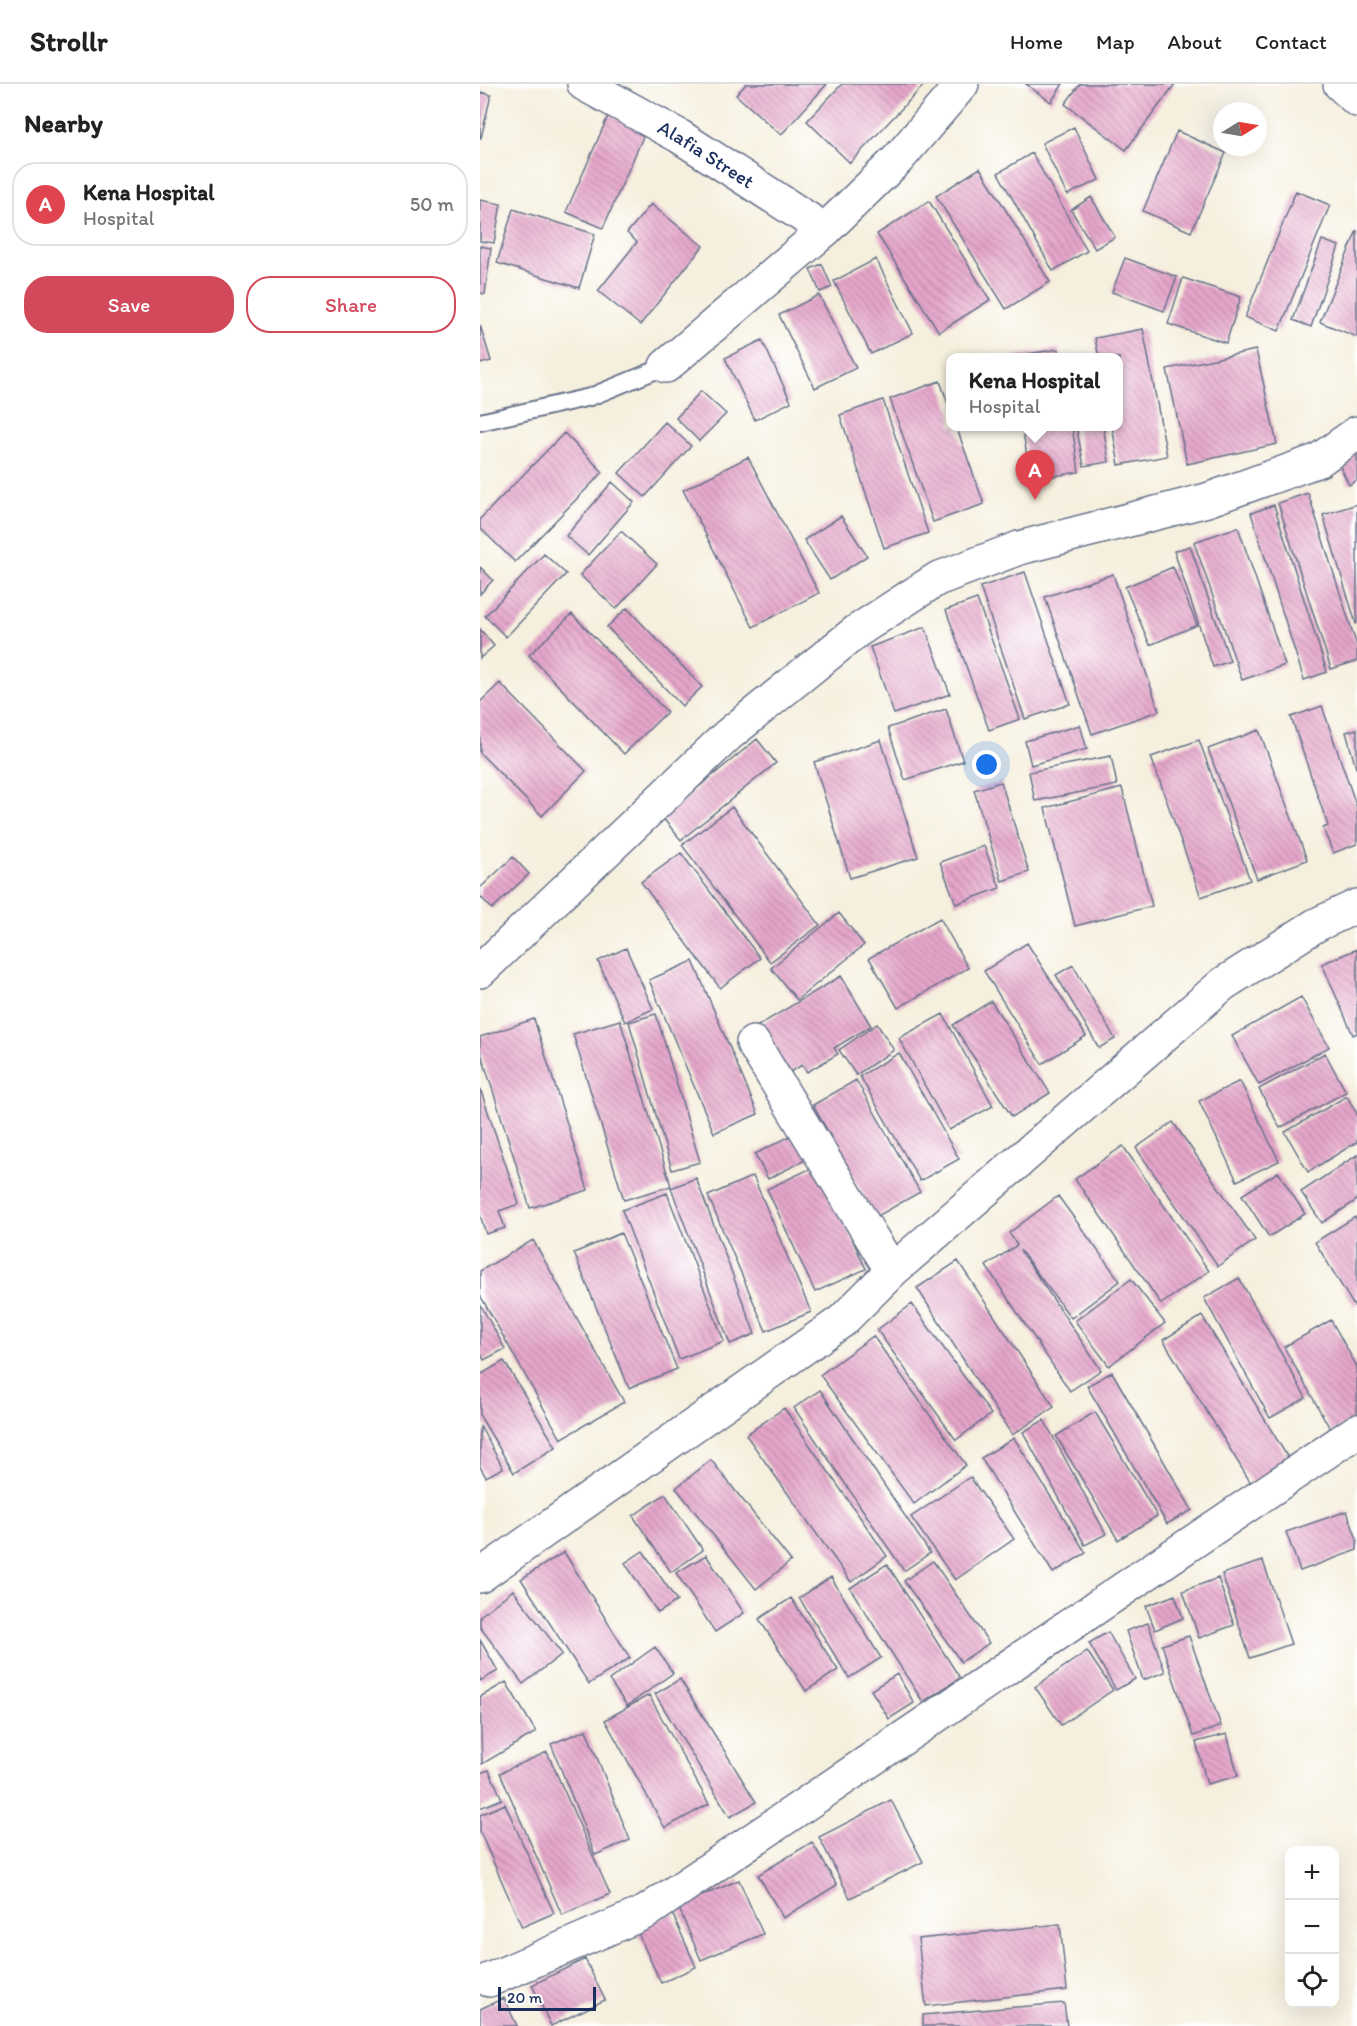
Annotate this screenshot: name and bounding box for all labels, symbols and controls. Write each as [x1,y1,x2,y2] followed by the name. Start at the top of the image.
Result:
[30,24,108,58] text: Strollr
[1010,29,1063,54] text: Home
[1096,29,1135,54] text: Map
[1168,29,1222,54] text: About
[1255,29,1327,54] text: Contact
[1213,102,1267,156] north arrow
[24,107,103,139] text: Nearby
[654,115,759,193] street label: Alafia Street
[83,179,214,206] text: Kena Hospital
[39,192,52,216] text: A
[410,192,454,216] text: 50 m
[83,206,155,230] text: Hospital
[24,276,234,333] button: Save
[246,276,456,333] button: Share
[946,353,1123,431] popup
[969,367,1100,394] text: Kena Hospital
[969,394,1040,418] text: Hospital
[1016,450,1054,500] pin: A
[972,750,1001,779] your location
[1285,1846,1339,2008] map controls
[1285,1846,1339,1900] button: +
[1285,1900,1339,1954] button: −
[1285,1954,1339,2008] button: locate
[498,1984,596,2012] scale bar
[507,1988,542,2007] text: 20 m

